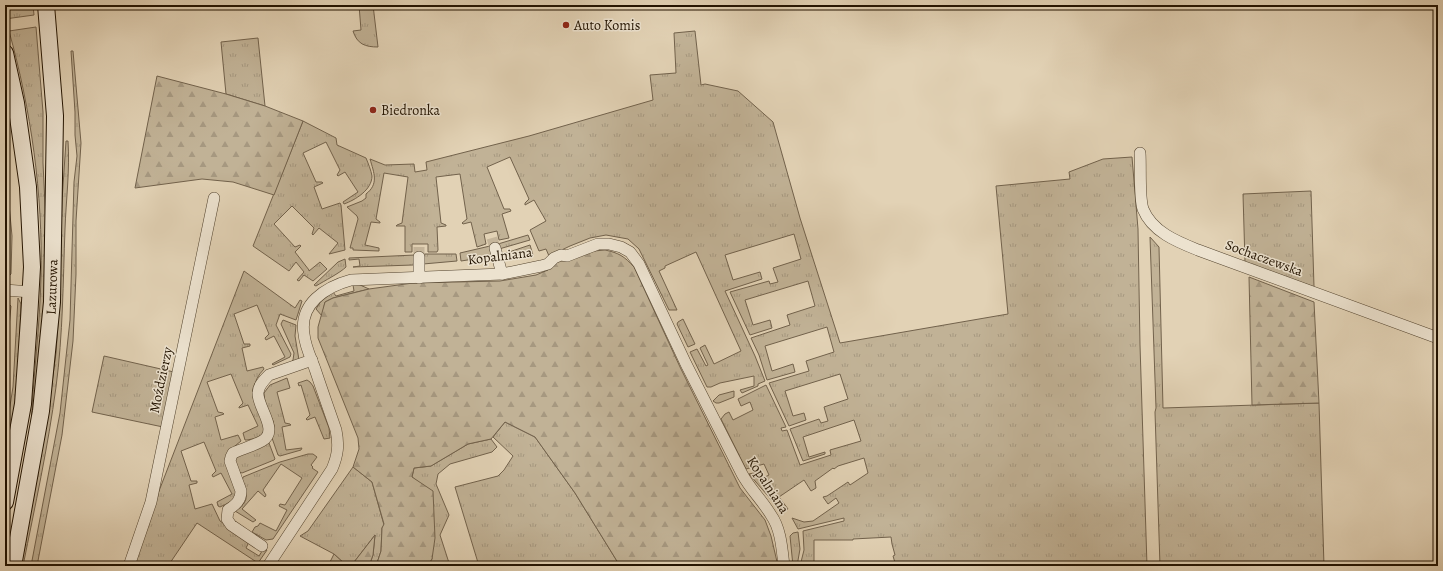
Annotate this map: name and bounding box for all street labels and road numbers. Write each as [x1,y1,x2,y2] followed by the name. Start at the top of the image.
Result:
[1223,235,1306,281] street label: Sochaczewska
[467,243,534,269] street label: Kopalniana
[42,258,62,315] street label: Lazurowa
[145,344,177,415] street label: Moździerzy
[742,453,794,518] street label: Kopalniana

